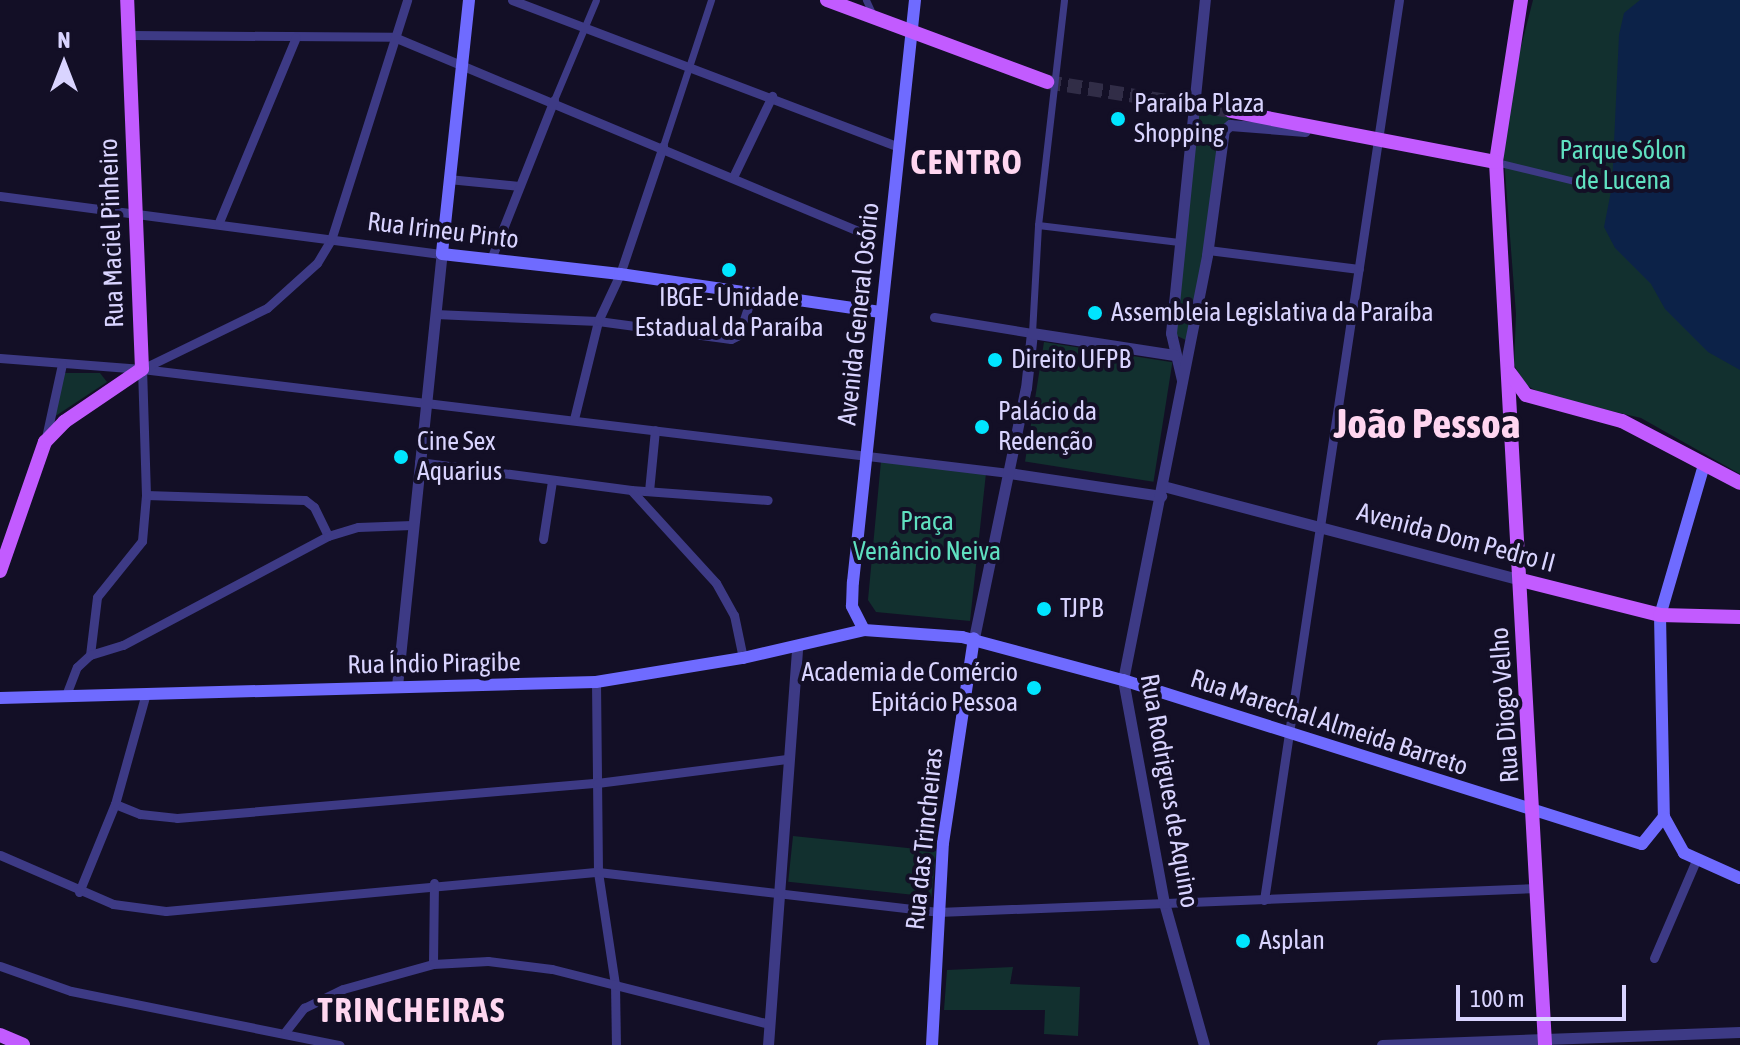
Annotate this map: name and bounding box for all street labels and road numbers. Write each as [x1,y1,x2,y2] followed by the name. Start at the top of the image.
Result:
[93,138,131,328] street label: Rua Maciel Pinheiro
[832,201,886,427] street label: Avenida General Osório
[366,206,520,256] street label: Rua Irineu Pinto
[1354,497,1558,579] street label: Avenida Dom Pedro II
[1484,626,1526,784] street label: Rua Diogo Velho
[347,647,521,681] street label: Rua Índio Piragibe
[1186,663,1472,783] street label: Rua Marechal Almeida Barreto
[1133,672,1205,910] street label: Rua Rodrigues de Aquino
[900,746,950,932] street label: Rua das Trincheiras

